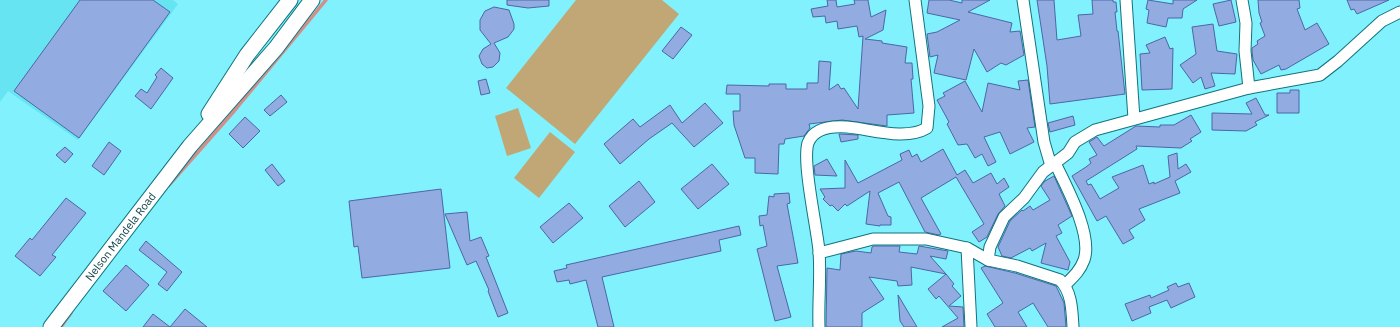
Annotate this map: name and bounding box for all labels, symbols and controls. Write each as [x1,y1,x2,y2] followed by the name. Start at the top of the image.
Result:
[82,190,159,283] street label: Nelson Mandela Road

